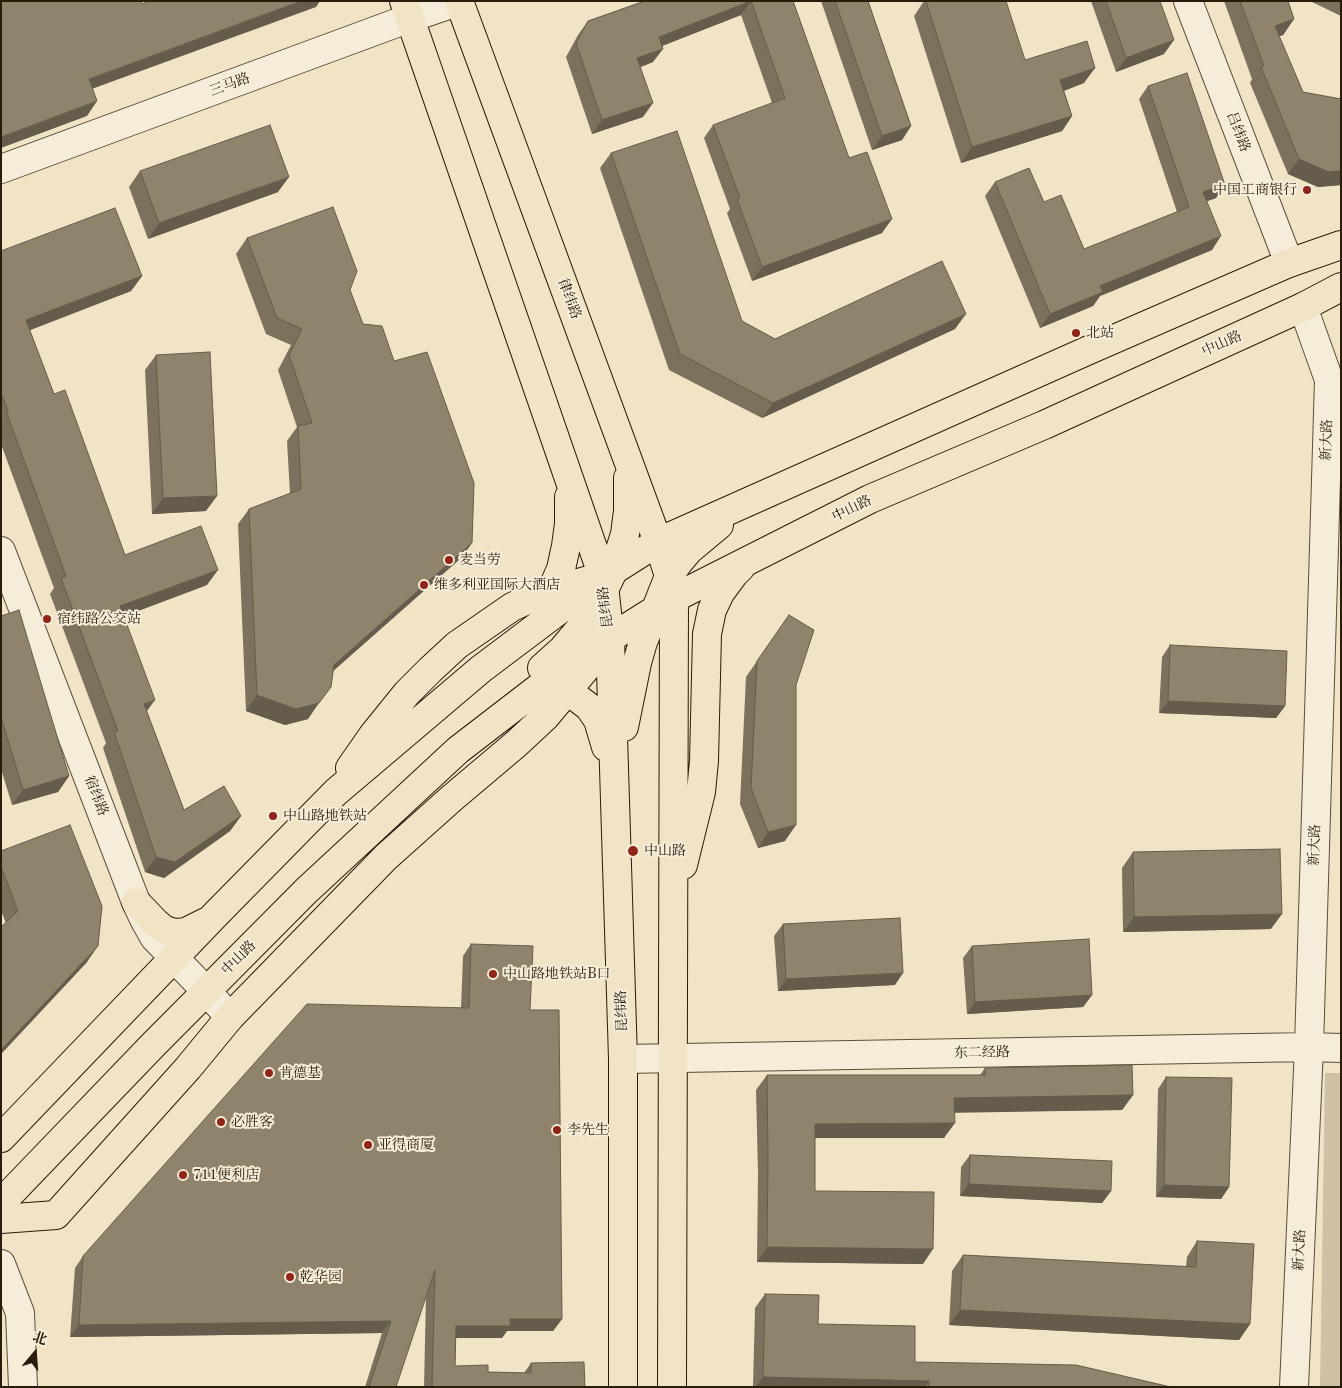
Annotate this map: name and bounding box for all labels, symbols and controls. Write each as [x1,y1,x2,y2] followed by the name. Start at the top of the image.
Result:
[207,70,253,100] street label: 三马路
[1223,109,1253,155] street label: 吕纬路
[1213,182,1297,198] place label: 中国工商银行
[1301,184,1313,196] marker: 中国工商银行
[554,276,584,322] street label: 律纬路
[1086,325,1114,341] place label: 北站
[1070,327,1082,339] marker: 北站
[1199,328,1245,360] street label: 中山路
[1318,419,1336,461] street label: 新大路
[829,492,875,526] street label: 中山路
[459,552,501,568] place label: 麦当劳
[443,554,455,566] marker: 麦当劳
[434,577,560,593] place label: 维多利亚国际大酒店
[418,579,430,591] marker: 维多利亚国际大酒店
[595,585,617,629] street label: 昆纬路
[57,611,141,627] place label: 宿纬路公交站
[41,613,53,625] marker: 宿纬路公交站
[81,773,111,819] street label: 宿纬路
[283,808,367,824] place label: 中山路地铁站
[267,810,279,822] marker: 中山路地铁站
[1306,824,1324,866] street label: 新大路
[644,843,686,859] place label: 中山路
[626,844,640,858] marker: 中山路
[218,937,260,979] street label: 中山路
[503,966,611,982] place label: 中山路地铁站B口
[487,968,499,980] marker: 中山路地铁站B口
[613,990,631,1032] street label: 昆纬路
[954,1044,1010,1062] street label: 东二经路
[279,1065,321,1081] place label: 肯德基
[263,1067,275,1079] marker: 肯德基
[231,1114,273,1130] place label: 必胜客
[215,1116,227,1128] marker: 必胜客
[567,1122,609,1138] place label: 李先生
[551,1124,563,1136] marker: 李先生
[378,1137,434,1153] place label: 亚得商厦
[362,1139,374,1151] marker: 亚得商厦
[193,1167,259,1183] place label: 711便利店
[177,1169,189,1181] marker: 711便利店
[1291,1229,1309,1271] street label: 新大路
[300,1269,342,1285] place label: 乾华园
[284,1271,296,1283] marker: 乾华园
[10,1328,60,1378] north arrow
[31,1330,48,1348] text: 北

